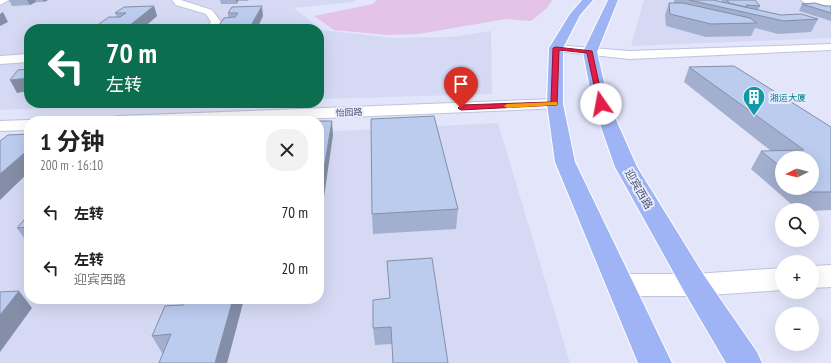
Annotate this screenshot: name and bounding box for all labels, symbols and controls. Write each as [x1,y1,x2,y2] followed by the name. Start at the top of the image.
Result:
[106,34,157,71] text: 70 m
[40,40,92,92] icon: left
[444,67,478,108] pin
[106,73,142,96] text: 左转
[450,73,472,95] icon: arrive
[580,83,622,125] position arrow
[741,84,767,117] building icon: 湘运大厦
[770,92,806,103] place label: 湘运大厦
[335,106,363,118] street label: 怡园路
[40,126,104,157] text: 1 分钟
[266,129,308,171] button: close
[775,151,819,195] north arrow
[775,151,819,351] map controls
[40,157,103,174] text: 200 m · 16:10
[622,166,656,212] street label: 迎宾西路
[40,201,62,223] icon: left
[282,203,308,222] text: 70 m
[775,203,819,247] button: search
[74,204,104,223] text: 左转
[74,250,104,269] text: 左转
[775,255,819,299] button: +
[40,257,62,279] icon: left
[282,259,308,278] text: 20 m
[74,271,126,288] text: 迎宾西路
[775,307,819,351] button: −

